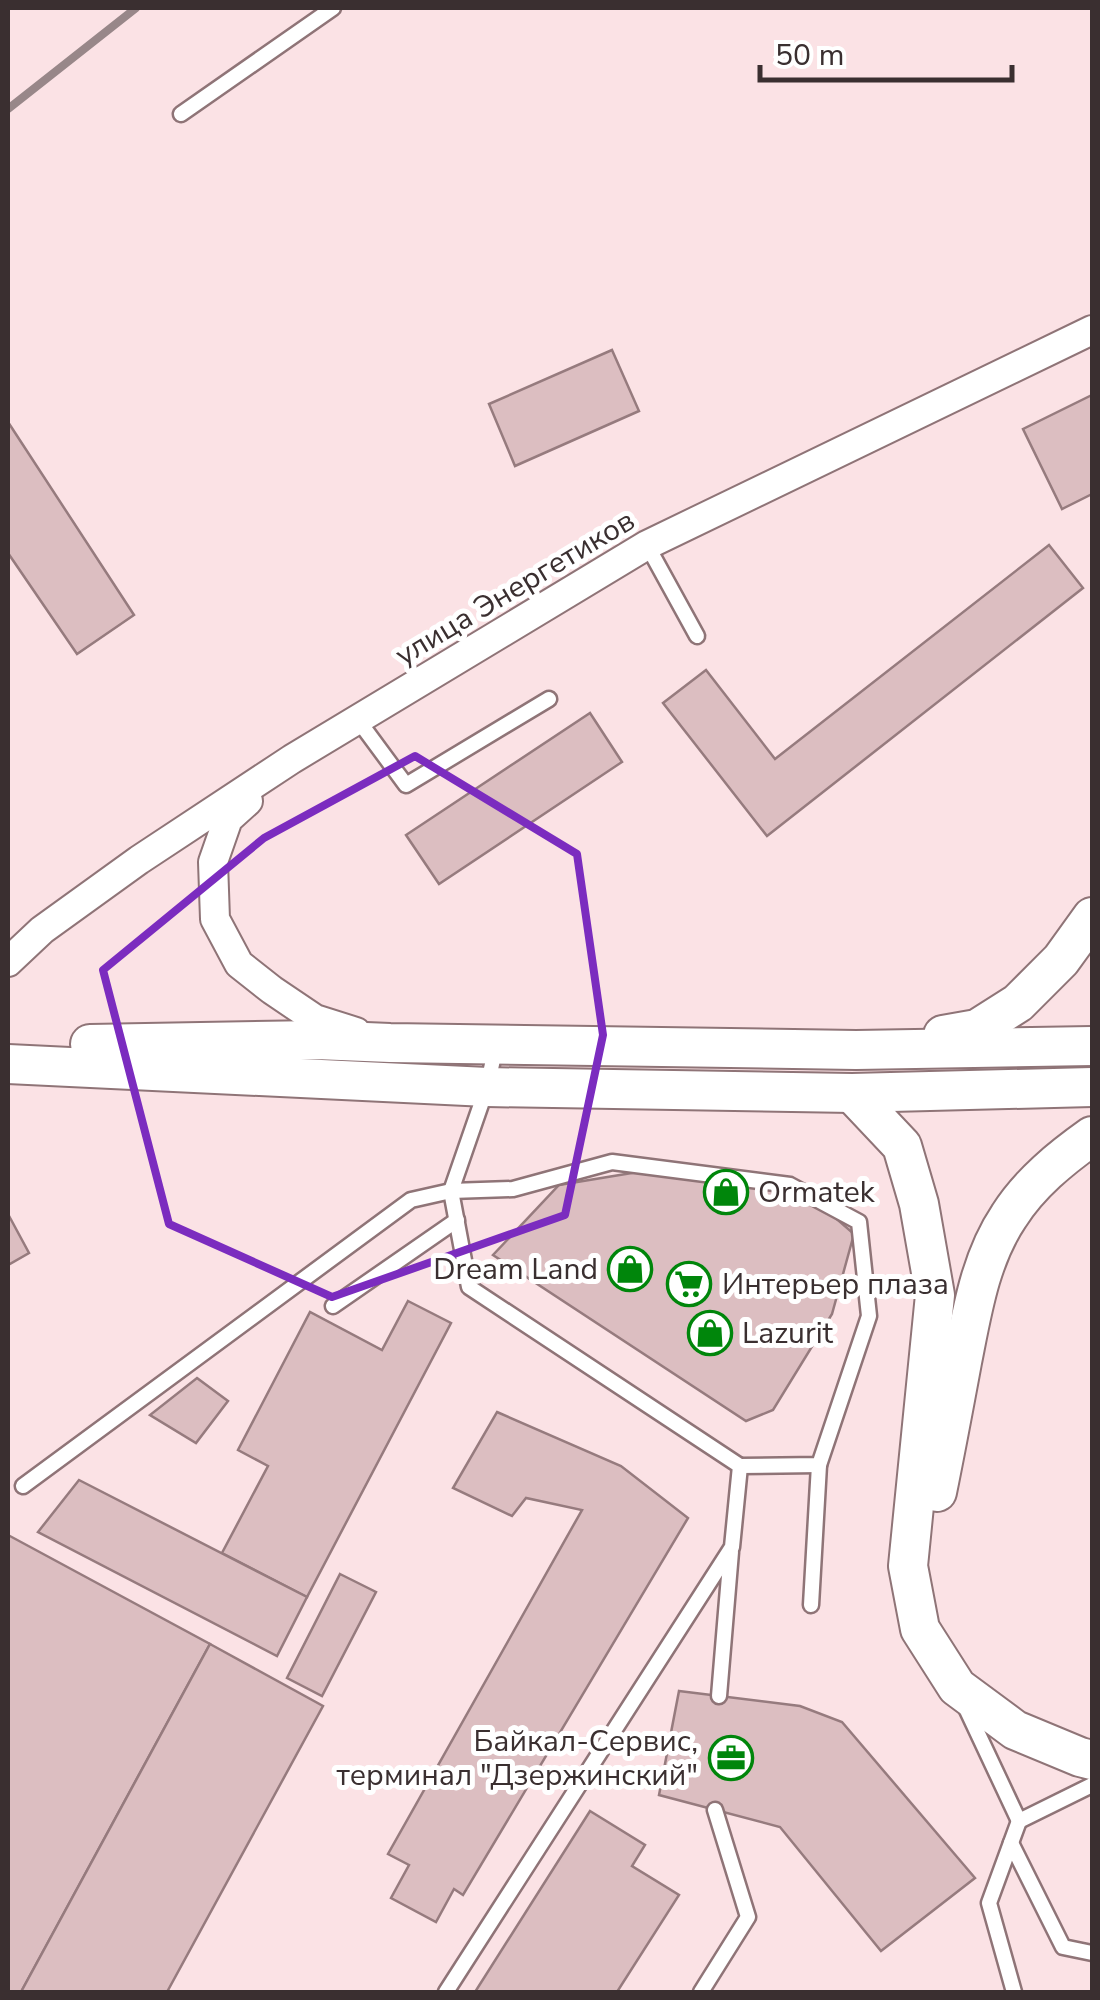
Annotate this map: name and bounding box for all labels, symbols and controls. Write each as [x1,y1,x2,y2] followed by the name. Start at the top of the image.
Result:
[760,20,1012,82] scale bar
[775,35,844,76] text: 50 m
[388,500,642,676] street label: улица Энергетиков
[703,1169,749,1215] shop icon: Ormatek
[758,1172,876,1213] place label: Ormatek
[607,1246,653,1292] shop icon: Dream Land
[433,1249,598,1290] place label: Dream Land
[666,1261,712,1307] supermarket icon: Интерьер плаза
[722,1264,949,1305] place label: Интерьер плаза
[687,1310,733,1356] shop icon: Lazurit
[742,1313,834,1354] place label: Lazurit
[337,1721,698,1796] place label: Байкал-Сервис, терминал "Дзержинский"
[708,1735,754,1781] office icon: Байкал-Сервис, терминал "Дзержинский"

